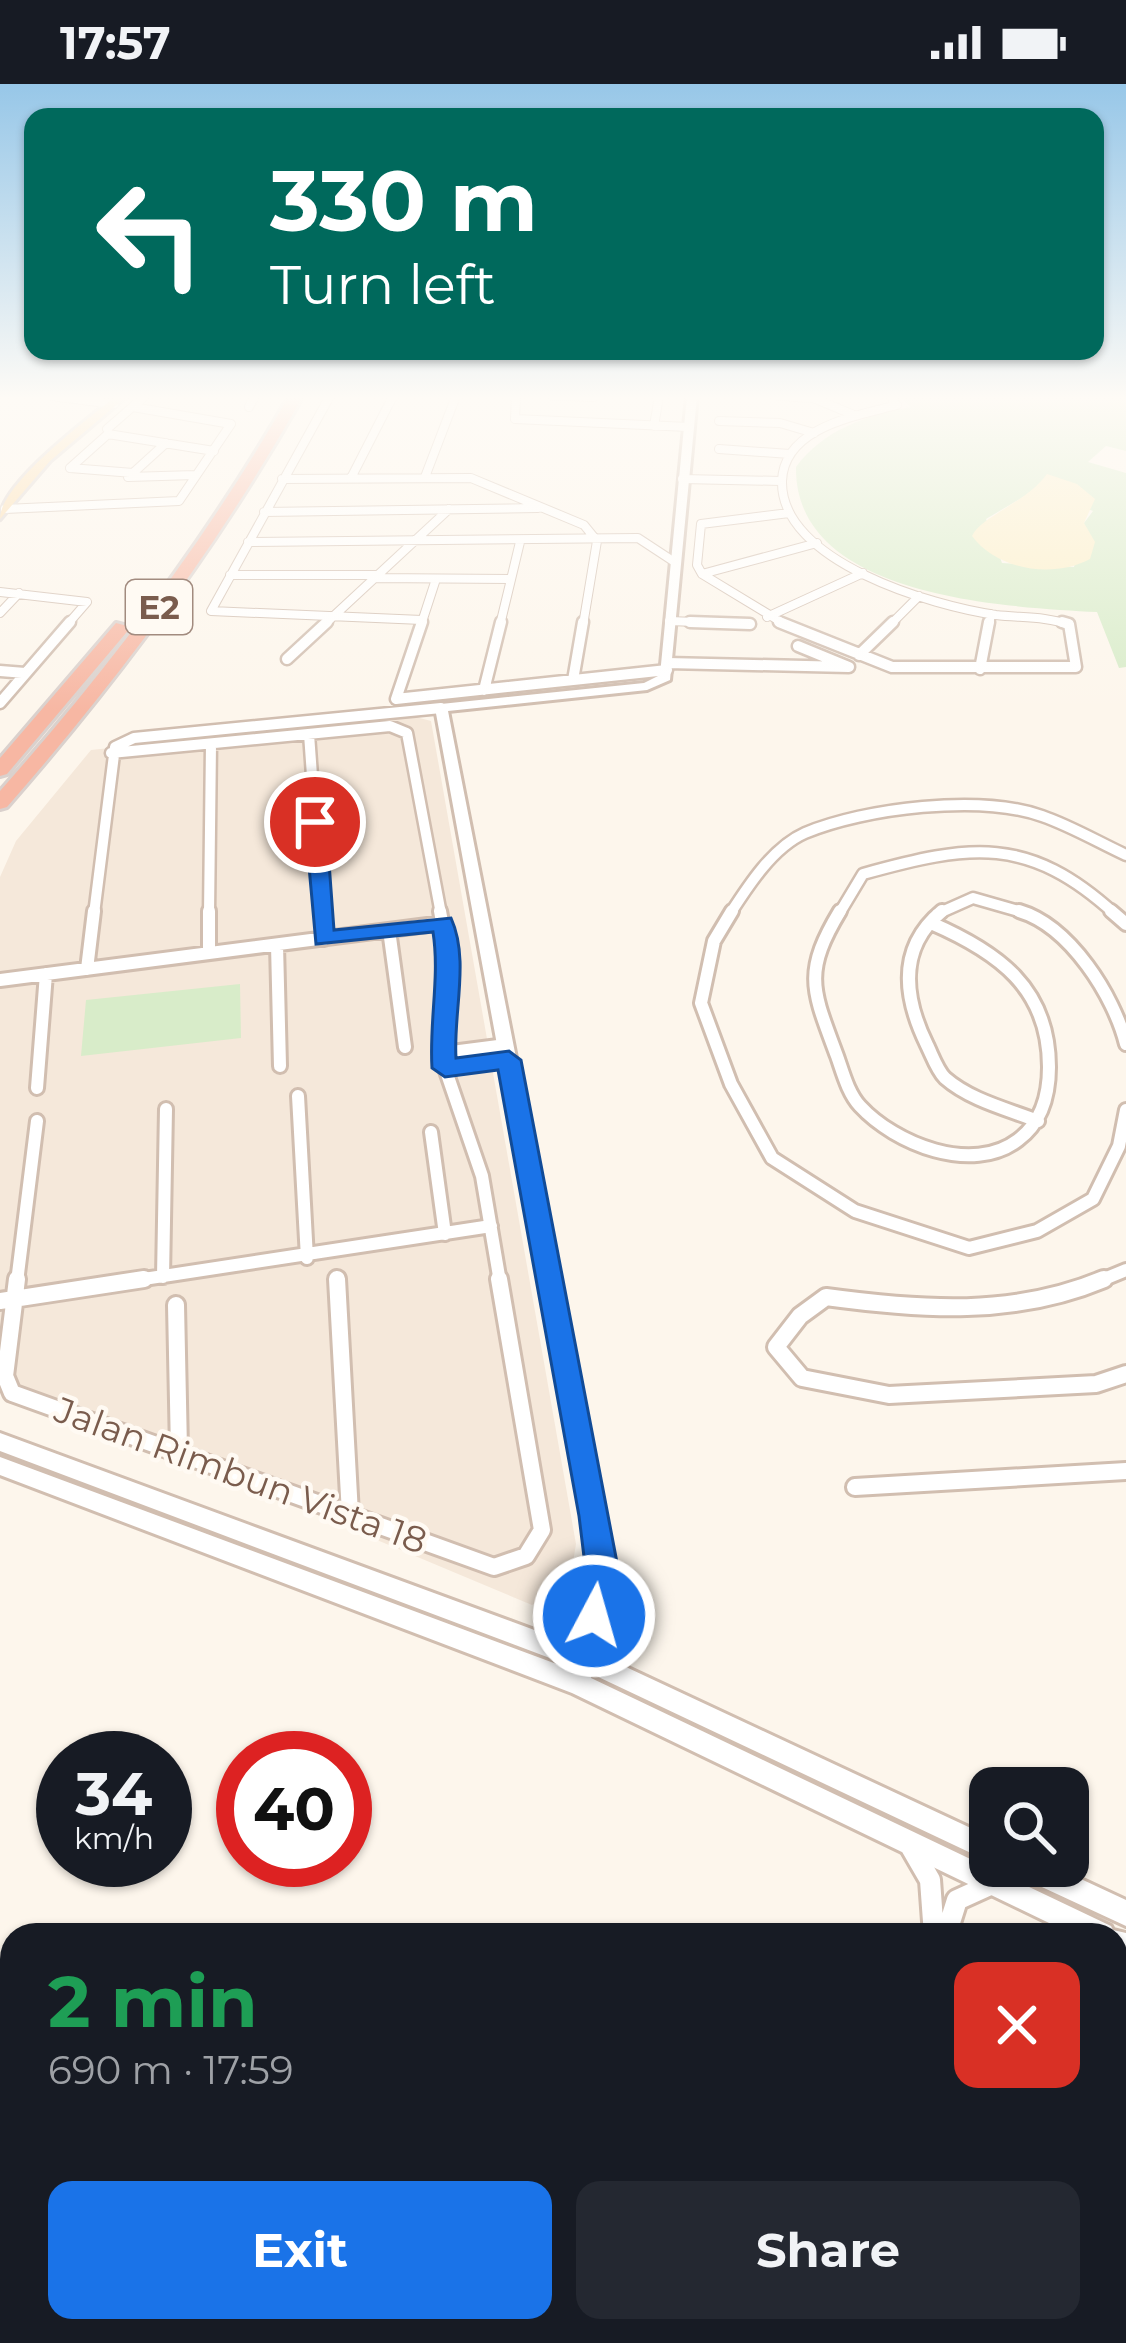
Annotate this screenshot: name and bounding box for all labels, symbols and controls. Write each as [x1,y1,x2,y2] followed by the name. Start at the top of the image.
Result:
[60,15,171,70] text: 17:57
[270,150,538,252] text: 330 m
[72,156,228,312] icon: left
[270,252,496,318] text: Turn left
[126,580,192,634] road number: E2
[264,771,366,873] pin
[282,789,348,855] icon: arrive
[48,1387,433,1563] street label: Jalan Rimbun Vista 18
[531,1553,657,1679] position arrow
[216,1731,372,1887] speed limit sign: 40
[76,1757,152,1830] text: 34
[969,1767,1089,1887] map controls
[969,1767,1089,1887] button: search
[74,1820,154,1857] text: km/h
[48,1957,258,2045] text: 2 min
[954,1962,1080,2088] button: close
[48,2046,294,2094] text: 690 m · 17:59
[48,2181,552,2319] button: Exit
[576,2181,1080,2319] button: Share

